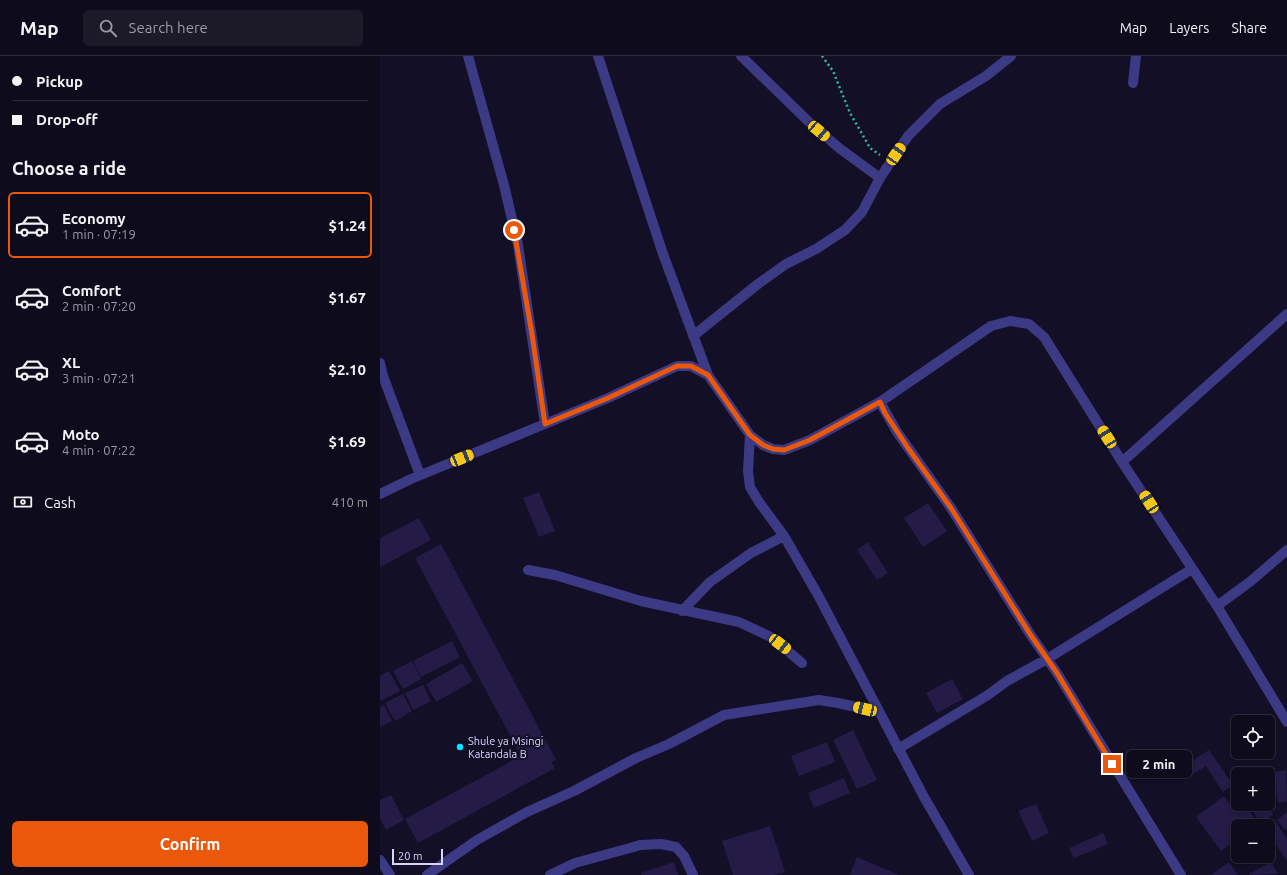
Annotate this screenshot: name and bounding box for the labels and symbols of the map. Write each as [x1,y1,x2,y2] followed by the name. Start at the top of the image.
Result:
[806,119,832,143] car
[884,141,908,167] car
[505,221,523,239] route start
[1096,424,1118,450] car
[449,448,475,468] car
[1137,489,1161,515] car
[767,632,793,656] car
[852,700,878,718] car
[468,735,544,760] place label: Shule ya Msingi Katandala B
[455,742,465,752] marker: Shule ya Msingi Katandala B
[1126,750,1192,778] callout: 2 min
[1103,755,1121,773] route end
[392,847,443,866] scale bar

